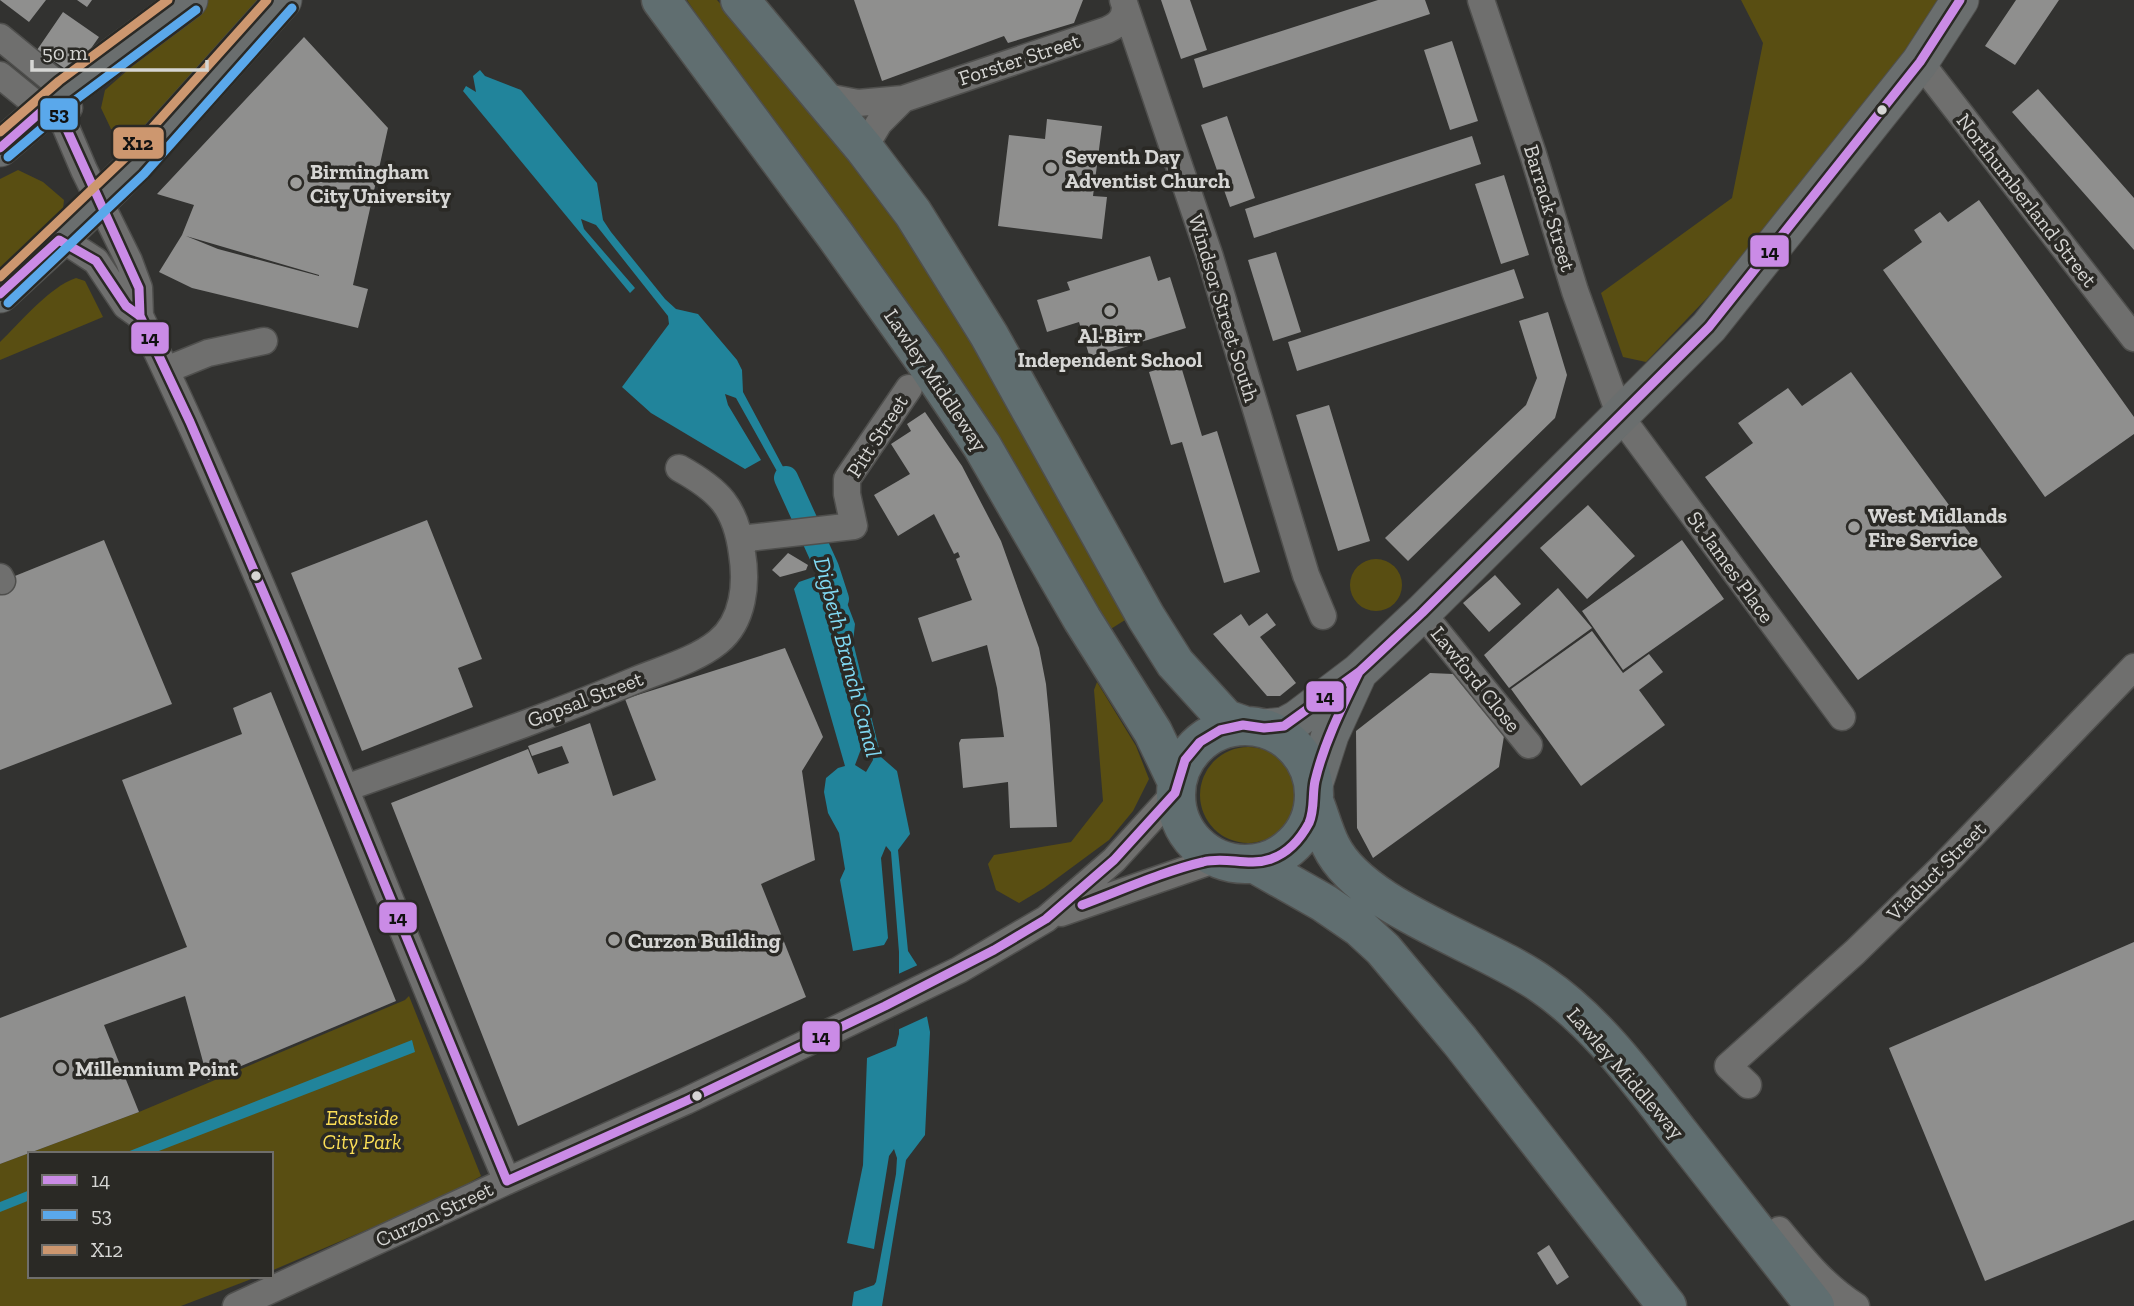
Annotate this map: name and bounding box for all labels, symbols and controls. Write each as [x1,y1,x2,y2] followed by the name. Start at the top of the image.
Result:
[32,28,206,72] scale bar
[955,28,1083,90] street label: Forster Street
[42,40,88,65] text: 50 m
[39,97,79,131] line badge: 53
[49,102,69,125] text: 53
[1875,103,1889,117] unlabelled marker
[1952,108,2103,292] street label: Northumberland Street
[112,126,165,160] line badge: X12
[123,132,153,155] text: X12
[1519,142,1581,275] street label: Barrack Street
[1065,144,1230,193] place label: Seventh Day Adventist Church
[310,159,451,208] place label: Birmingham City University
[1043,160,1059,176] marker: Seventh Day Adventist Church
[288,175,304,191] marker: Birmingham City University
[1183,211,1265,405] street label: Windsor Street South
[1749,234,1790,268] line badge: 14
[1761,240,1779,263] text: 14
[1102,303,1118,319] marker: Al-Birr Independent School
[879,304,993,456] street label: Lawley Middleway
[130,321,170,355] line badge: 14
[1017,323,1203,372] place label: Al-Birr Independent School
[141,326,159,349] text: 14
[841,390,913,482] street label: Pitt Street
[1868,503,2008,552] place label: West Midlands Fire Service
[1682,506,1780,628] street label: St James Place
[1846,519,1862,535] marker: West Midlands Fire Service
[808,554,888,760] water label: Digbeth Branch Canal
[249,569,263,583] unlabelled marker
[1426,621,1526,737] street label: Lawford Close
[524,665,647,733] street label: Gopsal Street
[1305,680,1345,713] line badge: 14
[1316,685,1334,708] text: 14
[1880,816,1991,927] street label: Viaduct Street
[378,901,418,934] line badge: 14
[389,906,407,929] text: 14
[628,928,781,953] place label: Curzon Building
[606,932,622,948] marker: Curzon Building
[1562,1002,1690,1144] street label: Lawley Middleway
[801,1020,841,1053] line badge: 14
[812,1025,830,1048] text: 14
[75,1056,239,1081] place label: Millennium Point
[53,1060,69,1076] marker: Millennium Point
[690,1089,704,1103] unlabelled marker
[323,1105,401,1154] park label: Eastside City Park
[28,1152,273,1278] legend
[91,1167,110,1192] text: 14
[371,1176,497,1252] street label: Curzon Street
[91,1202,112,1227] text: 53
[91,1237,123,1262] text: X12

